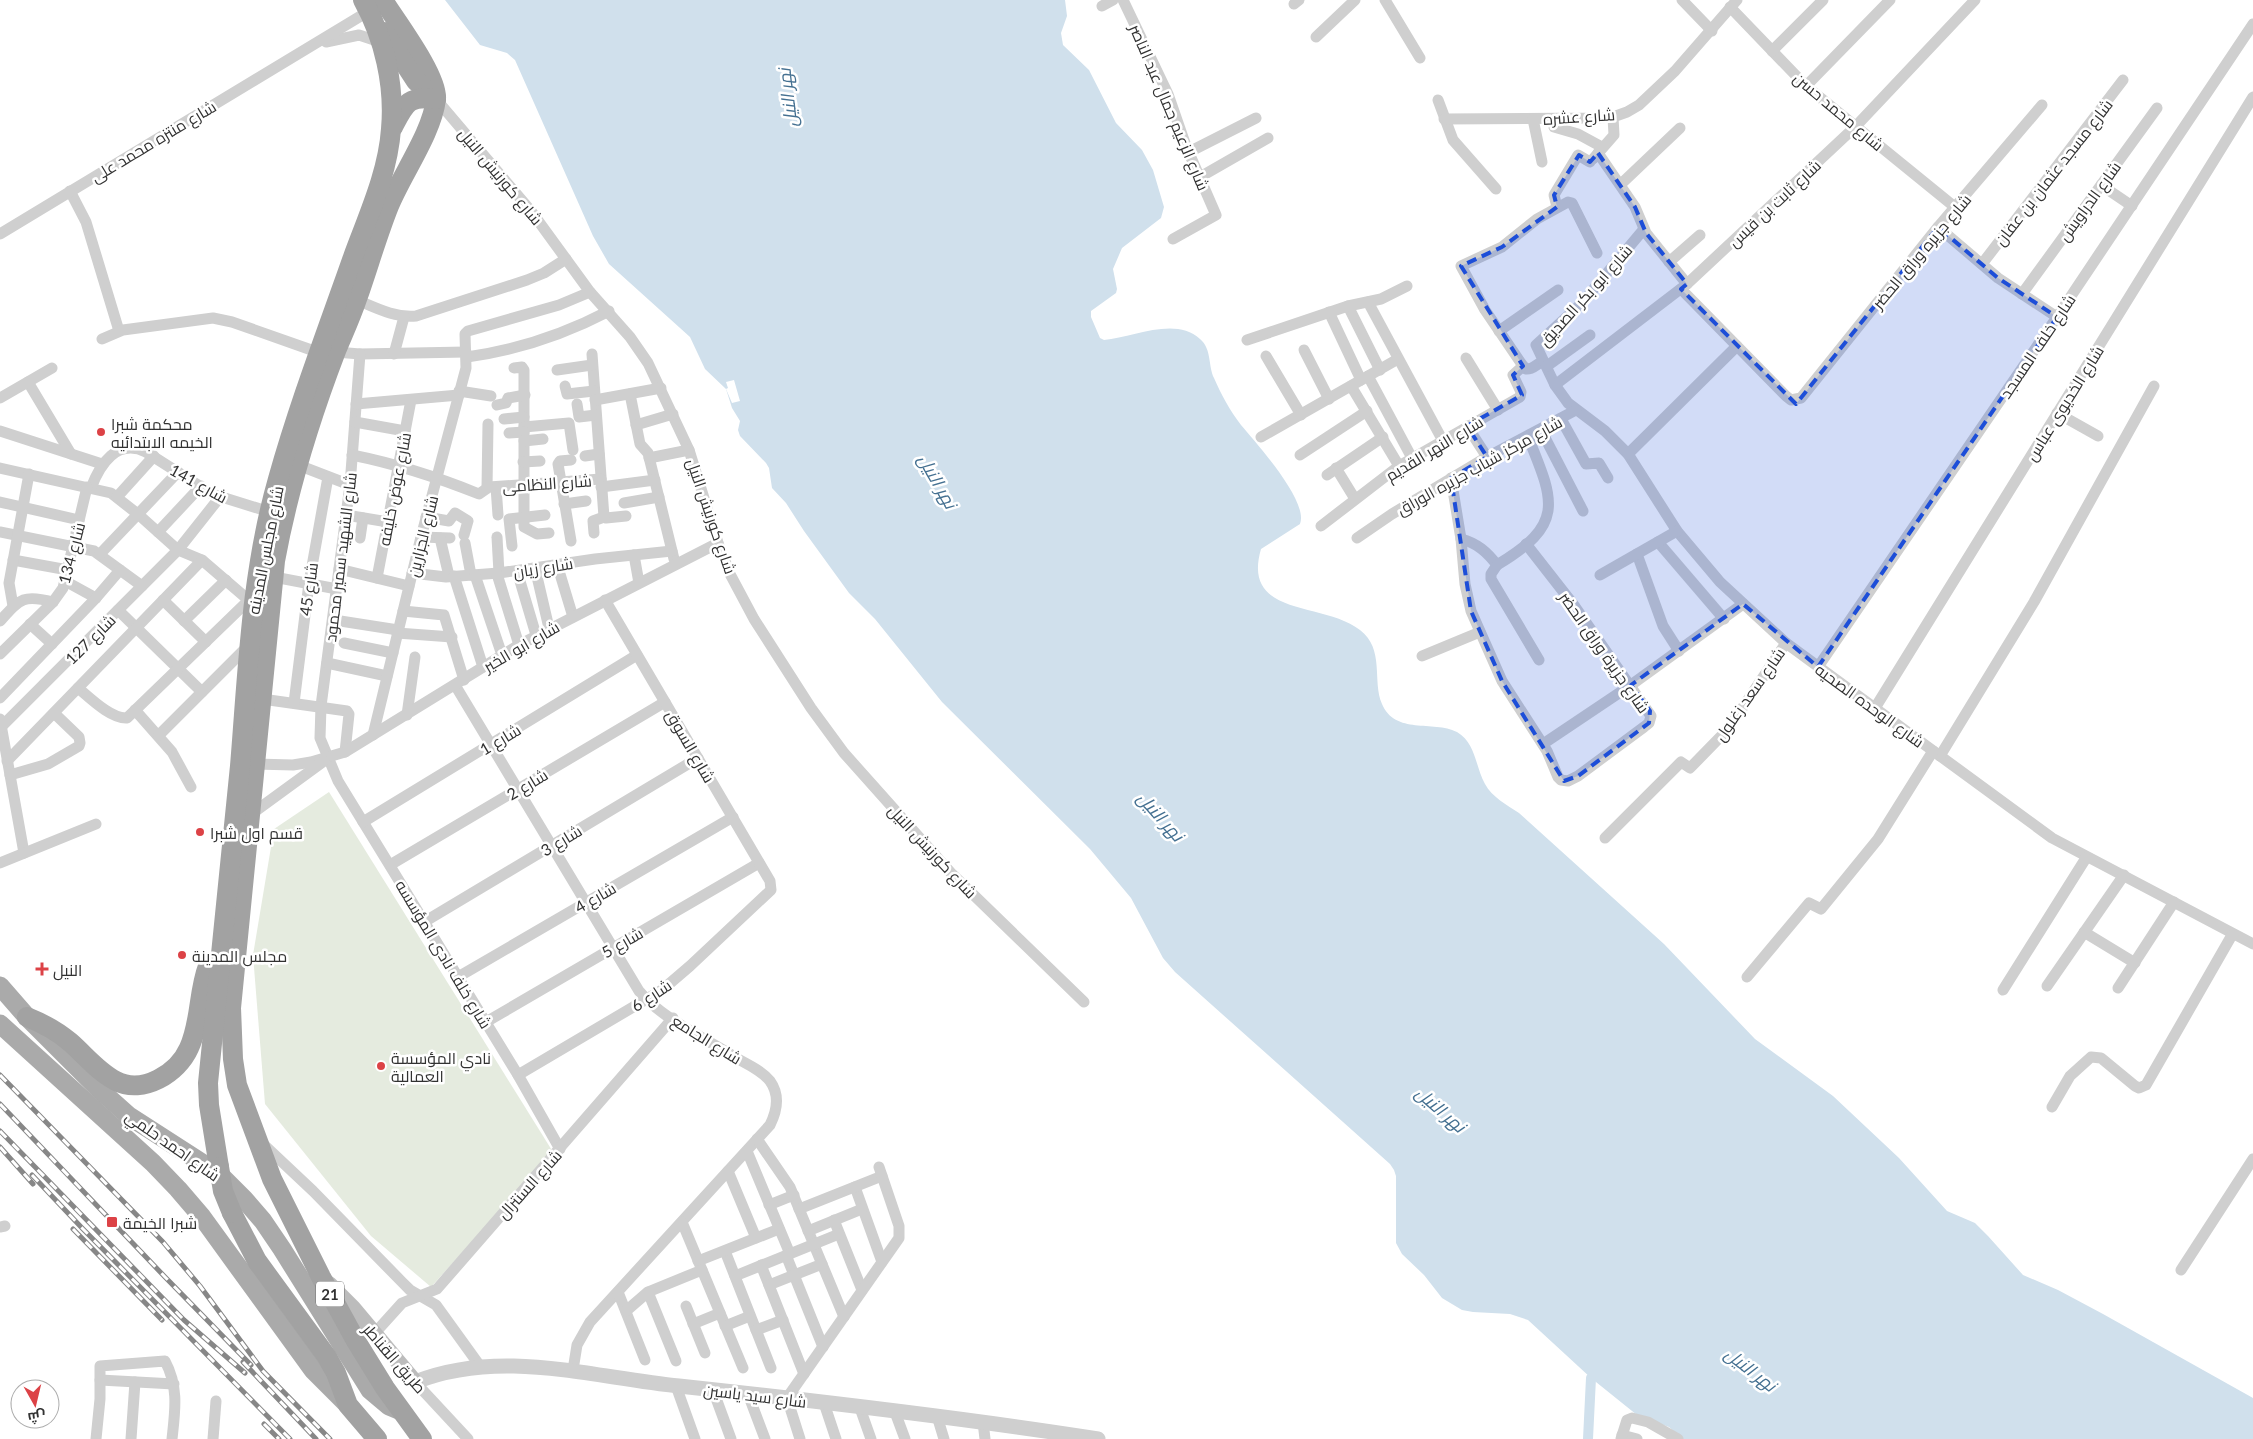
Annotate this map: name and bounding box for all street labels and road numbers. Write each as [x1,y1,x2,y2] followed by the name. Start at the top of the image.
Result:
[1123,20,1214,194] street label: شارع الزعيم جمال عبد الناصر
[1788,68,1888,157] street label: شارع محمد حسن
[1990,95,2118,251] street label: شارع مسجد عثمان بن عفان
[87,96,221,188] street label: شارع منتزه محمد على
[1542,104,1616,131] street label: شارع عشره
[453,124,547,230] street label: شارع كورنيش النيل
[1724,155,1826,253] street label: شارع ثابت بن قيس
[2054,157,2127,246] street label: شارع الدراويش
[1867,190,1977,315] street label: شارع جزيره وراق الحضر
[1534,240,1638,352] street label: شارع ابو بكر الصديق
[1995,290,2081,403] street label: شارع خلف المسجد
[2021,342,2110,466] street label: شارع الخديوى عباس
[1382,411,1488,487] street label: شارع النهر القديم
[1393,412,1566,521] street label: شارع مركز شباب جزيره الوراق
[374,431,417,548] street label: شارع عوض خليفه
[681,456,741,577] street label: شارع كورنيش النيل
[165,459,231,509] street label: شارع 141
[502,470,593,499] street label: شارع النظامى
[320,471,363,643] street label: شارع الشهيد سمير محمود
[243,484,290,616] street label: شارع مجلس المدينه
[403,493,444,580] street label: شارع الجزارين
[54,520,91,587] street label: شارع 134
[512,553,575,584] street label: شارع زيان
[295,561,324,617] street label: شارع 45
[1553,587,1654,718] street label: شارع جزيرة وراق الحضر
[61,610,121,670] street label: شارع 127
[479,617,564,679] street label: شارع ابو الخير
[1710,644,1791,746] street label: شارع سعد زغلول
[1810,659,1928,753] street label: شارع الوحده الصحيه
[660,706,719,787] street label: شارع السوق
[476,719,525,761] street label: شارع 1
[503,764,552,806] street label: شارع 2
[883,800,981,904] street label: شارع كورنيش النيل
[537,820,586,862] street label: شارع 3
[390,876,496,1033] street label: شارع خلف نادى المؤسسه
[571,878,620,919] street label: شارع 4
[598,923,647,964] street label: شارع 5
[627,975,676,1018] street label: شارع 6
[667,1010,745,1070] street label: شارع الجامع
[119,1106,224,1189] street label: شارع احمد حلمي
[493,1145,567,1225] street label: شارع السنترال
[316,1282,344,1306] road number: 21
[358,1319,430,1398] street label: طريق القناطر
[702,1379,808,1414] street label: شارع سيد ياسين

